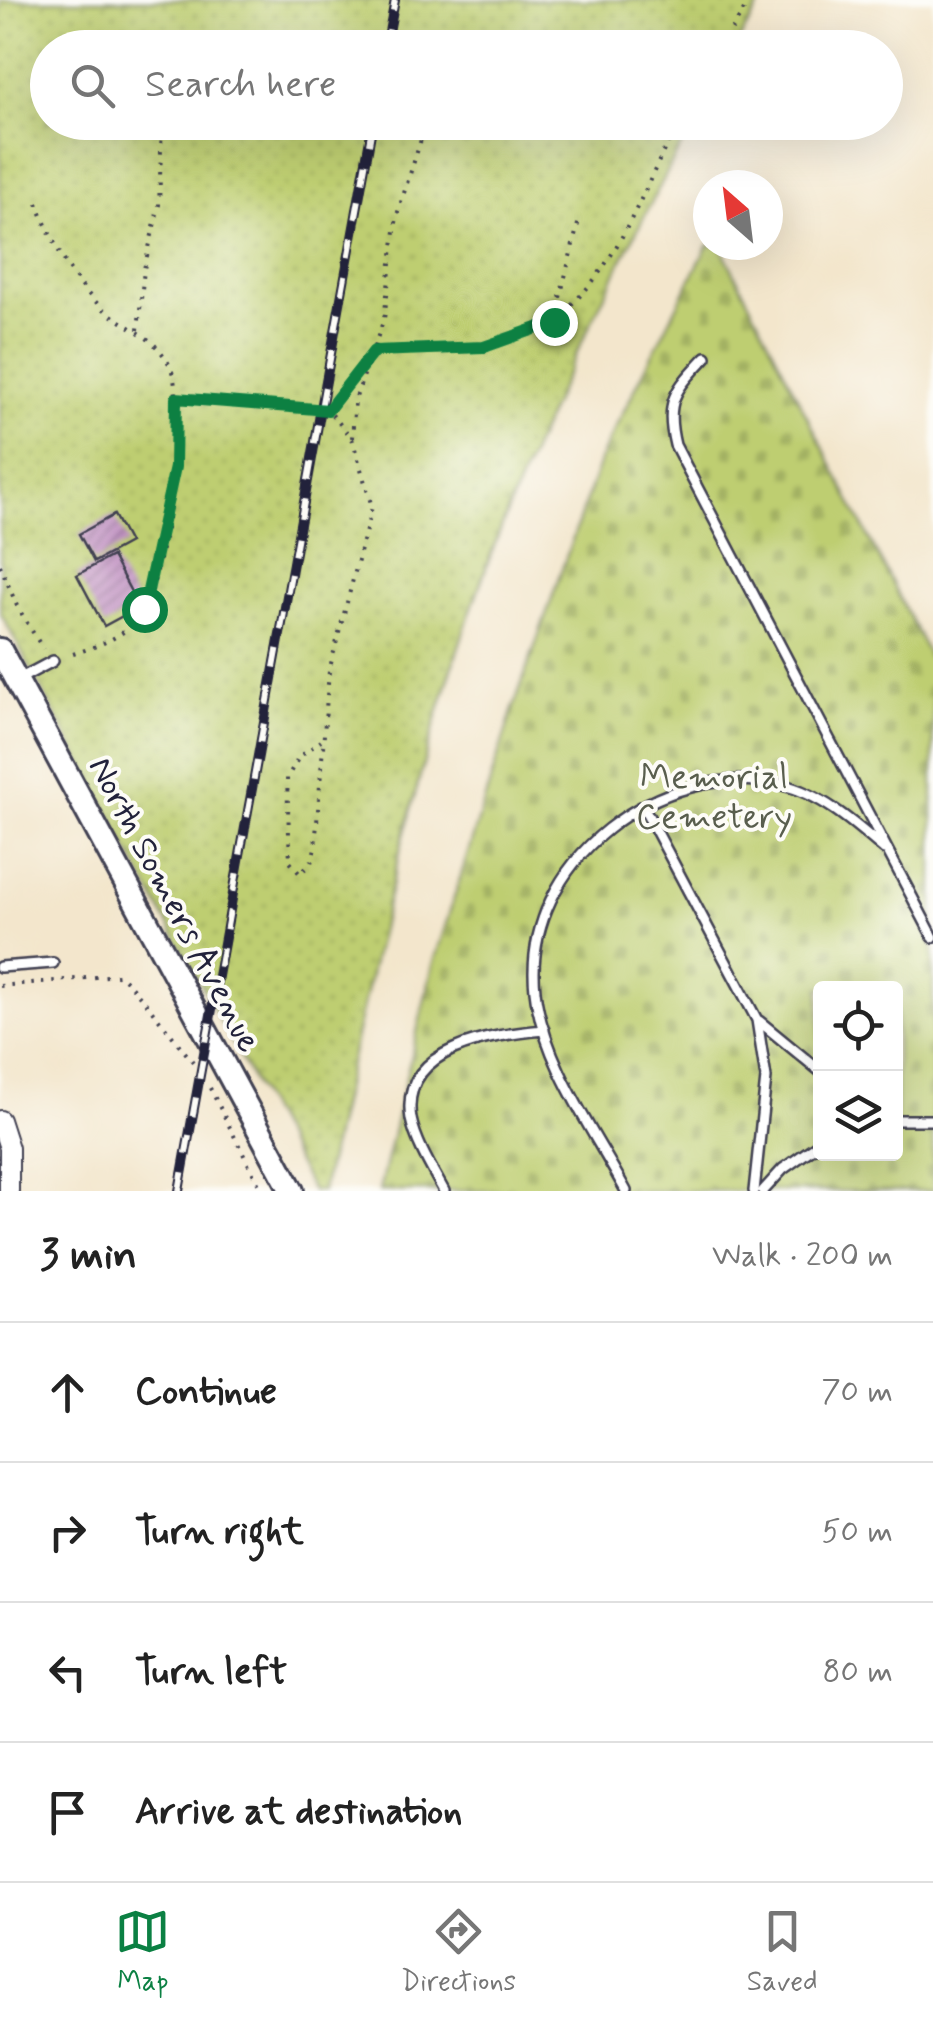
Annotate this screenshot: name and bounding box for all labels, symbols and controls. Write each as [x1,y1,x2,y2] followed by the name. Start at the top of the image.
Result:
[30,30,903,140] search box
[65,58,120,113] icon: search
[145,61,336,110] text: Search here
[693,170,783,260] north arrow
[532,300,578,346] route end
[122,587,168,633] route start
[77,749,272,1061] street label: North Somers Avenue
[636,755,792,841] park label: Memorial Cemetery
[813,981,903,1161] map controls
[813,981,903,1071] button: locate
[813,1071,903,1161] button: layers
[40,1229,137,1284] text: 3 min
[712,1235,893,1277] text: Walk · 200 m
[40,1365,95,1420] icon: ahead
[135,1368,277,1417] text: Continue
[821,1371,893,1413] text: 70 m
[40,1505,95,1560] icon: right
[135,1508,304,1557] text: Turn right
[821,1511,893,1553] text: 50 m
[40,1645,95,1700] icon: left
[135,1648,287,1697] text: Turn left
[823,1651,893,1693] text: 80 m
[40,1785,95,1840] icon: arrive
[135,1788,462,1837] text: Arrive at destination
[115,1904,170,2001] tab: Map
[401,1904,516,2001] tab: Directions
[747,1904,818,2001] tab: Saved

